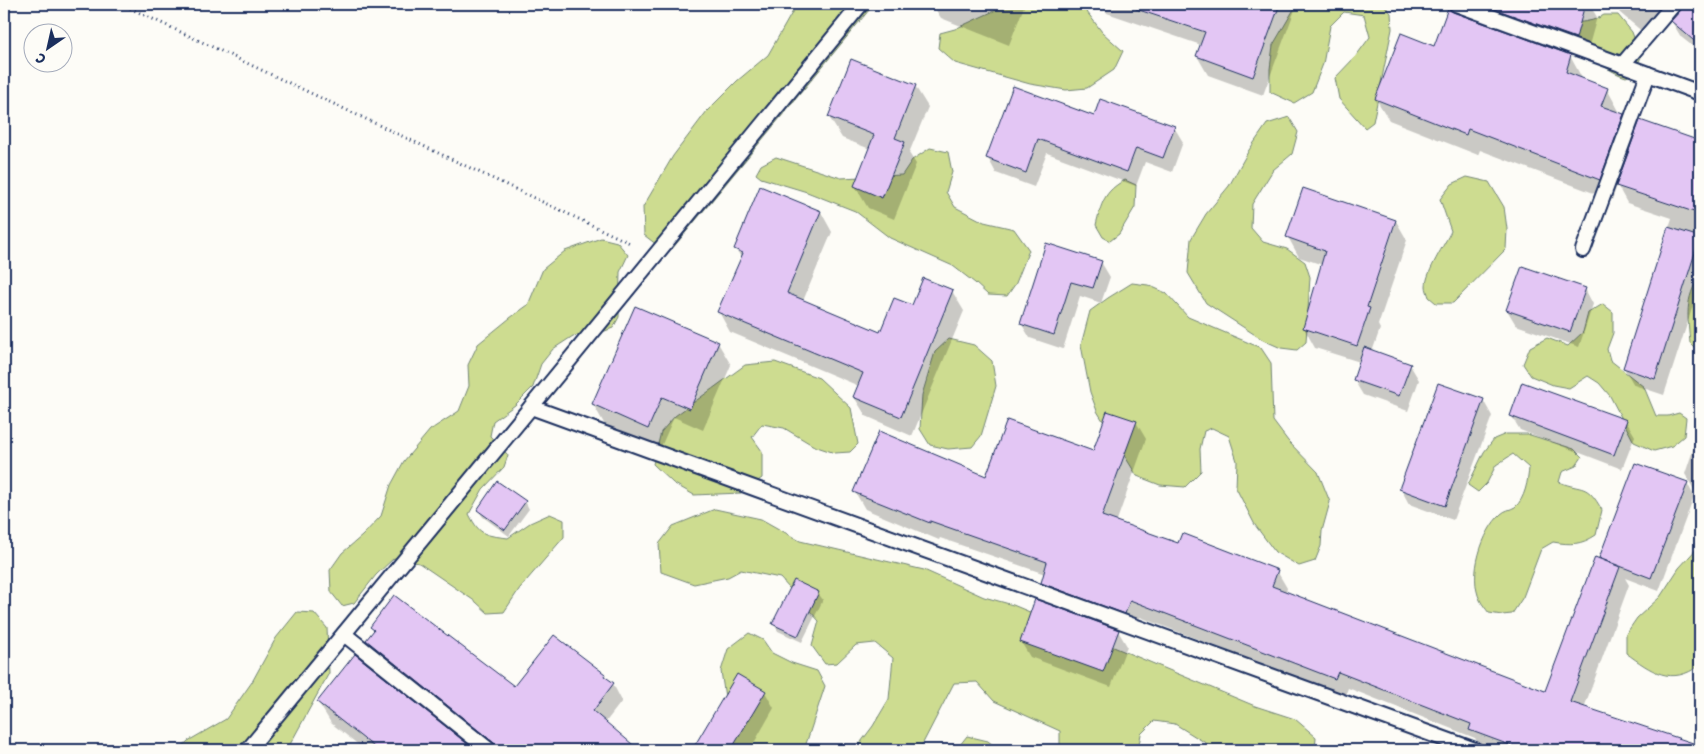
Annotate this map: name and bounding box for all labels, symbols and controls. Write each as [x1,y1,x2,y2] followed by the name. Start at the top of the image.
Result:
[22,22,72,72] north arrow
[32,49,49,69] text: С

